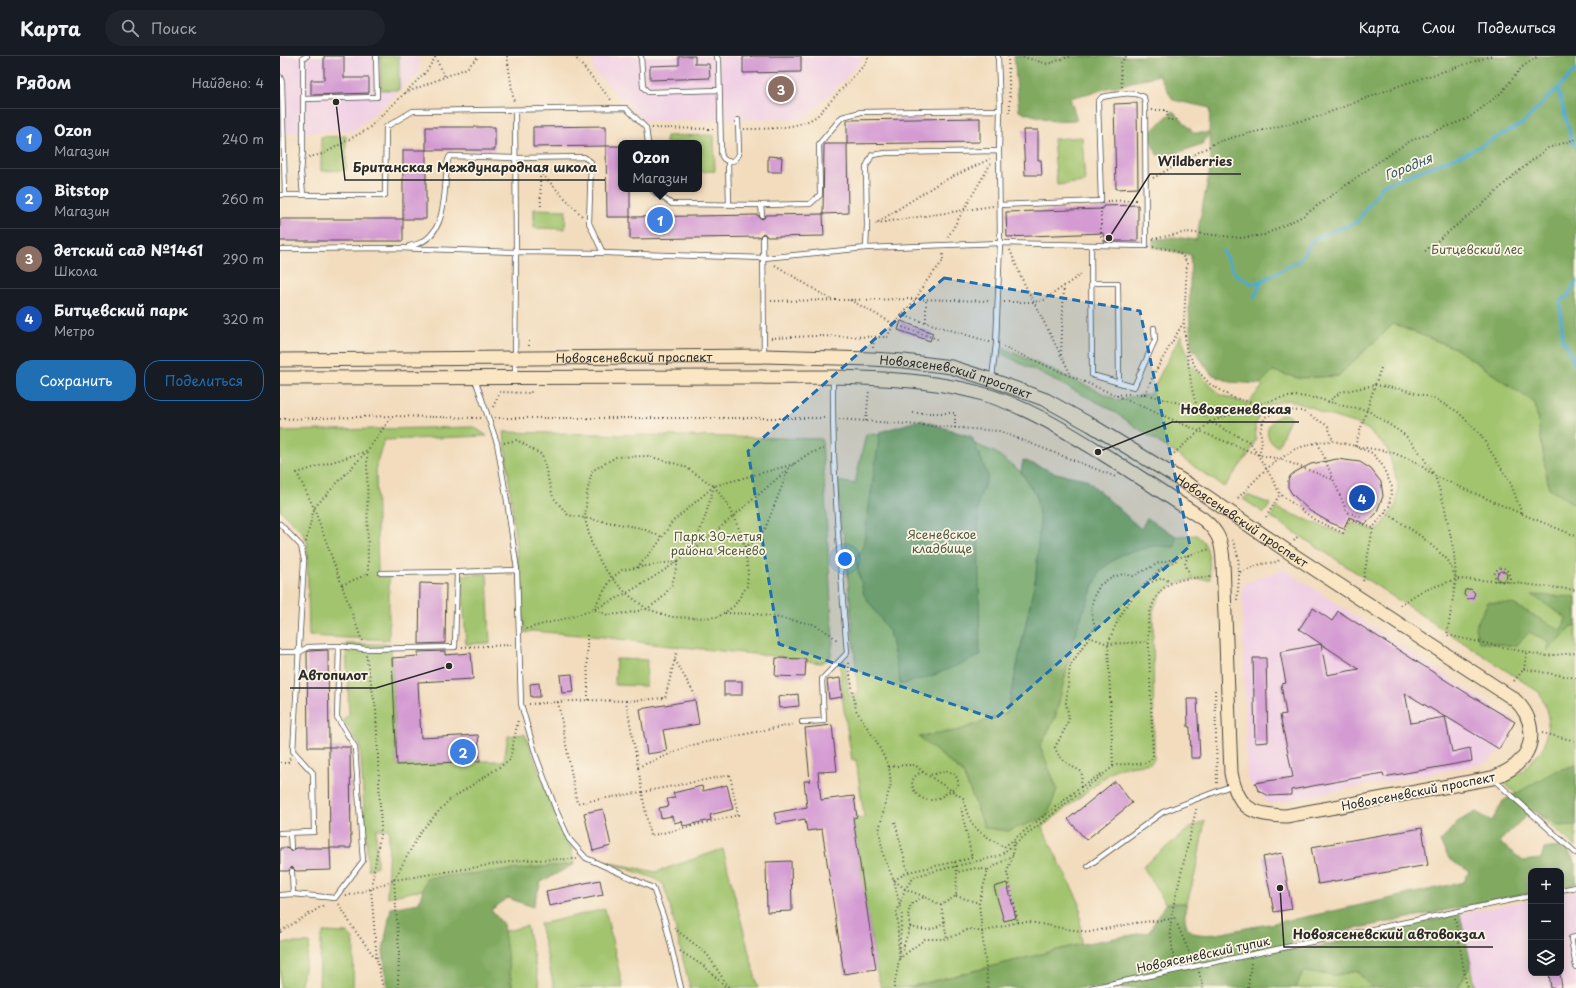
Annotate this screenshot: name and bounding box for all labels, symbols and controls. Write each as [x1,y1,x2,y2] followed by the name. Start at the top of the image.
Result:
[105,10,385,46] search box
[20,14,81,42] text: Карта
[151,16,196,39] text: Поиск
[119,17,141,39] icon: search
[1359,17,1400,38] text: Карта
[1422,17,1455,38] text: Слои
[1477,17,1556,38] text: Поделиться
[16,69,71,95] text: Рядом
[192,73,264,92] text: Найдено: 4
[768,74,794,104] pin: 3
[54,118,92,141] text: Ozon
[26,129,32,148] text: 1
[222,129,264,148] text: 240 m
[618,140,702,192] popup
[54,141,110,160] text: Магазин
[632,145,670,168] text: Ozon
[1381,147,1436,184] water label: Городня
[1150,149,1241,174] callout: Wildberries
[1158,151,1232,170] text: Wildberries
[345,155,605,180] callout: Британская Международная школа
[353,157,597,176] text: Британская Международная школа
[632,168,688,187] text: Магазин
[54,178,109,201] text: Bitstop
[24,189,34,208] text: 2
[222,189,264,208] text: 260 m
[54,201,110,220] text: Магазин
[647,205,673,235] pin: 1
[54,238,203,261] text: детский сад №1461
[1431,240,1523,258] park label: Битцевский лес
[25,249,33,268] text: 3
[223,249,264,268] text: 290 m
[54,261,98,280] text: Школа
[54,298,188,321] text: Битцевский парк
[25,309,33,328] text: 4
[222,309,264,328] text: 320 m
[54,321,95,340] text: Метро
[556,347,713,367] street label: Новоясеневский проспект
[879,350,1034,403] street label: Новоясеневский проспект
[16,360,136,401] button: Сохранить
[144,360,264,401] button: Поделиться
[1172,397,1299,422] callout: Новоясеневская
[1180,399,1292,418] text: Новоясеневская
[1172,469,1312,572] street label: Новоясеневский проспект
[1349,483,1375,513] pin: 4
[907,525,977,557] park label: Ясеневское кладбище
[671,527,766,559] park label: Парк 30-летия района Ясенево
[835,549,855,569] your location
[290,663,376,688] callout: Автопилот
[298,665,368,684] text: Автопилот
[450,737,476,767] pin: 2
[1340,767,1497,815] street label: Новоясеневский проспект
[1528,868,1564,976] map controls
[1528,868,1564,904] button: +
[1528,904,1564,940] button: −
[1284,922,1493,947] callout: Новоясеневский автовокзал
[1293,924,1486,943] text: Новоясеневский автовокзал
[1135,931,1272,977] street label: Новоясеневский тупик
[1528,940,1564,976] button: layers

